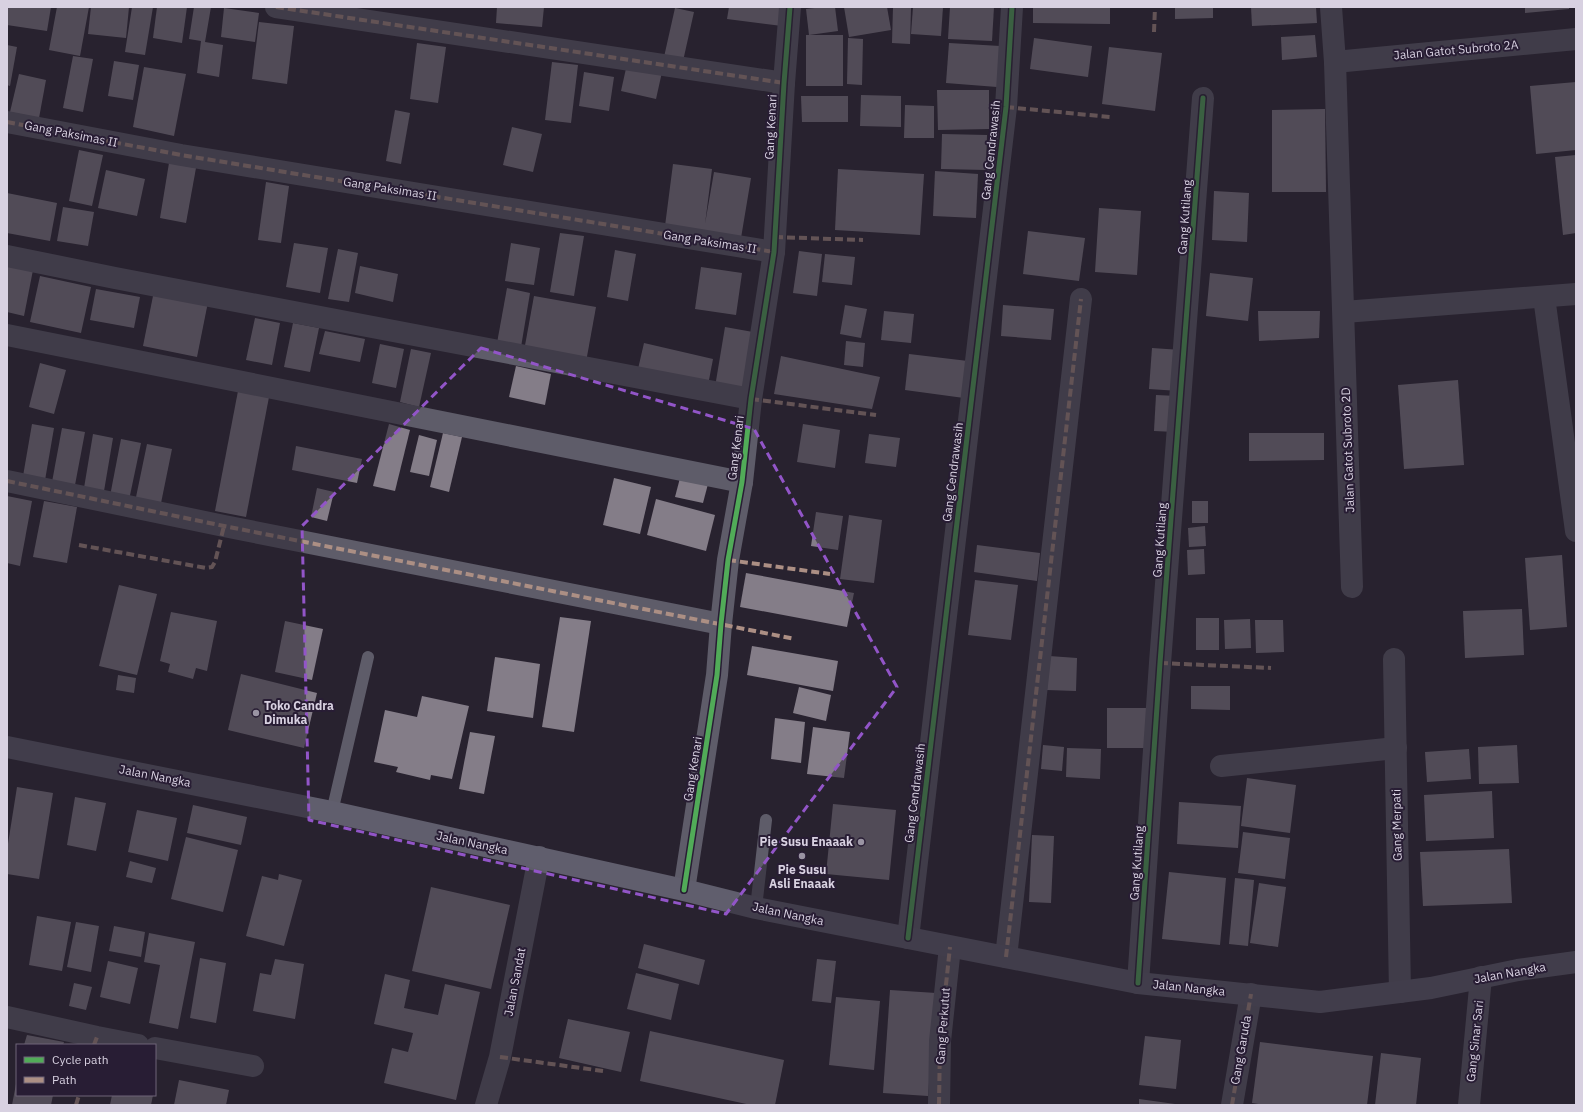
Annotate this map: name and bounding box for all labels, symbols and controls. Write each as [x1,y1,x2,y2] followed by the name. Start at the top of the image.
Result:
[1393,37,1519,62] street label: Jalan Gatot Subroto 2A
[761,94,780,160] street label: Gang Kenari
[978,99,1003,201] street label: Gang Cendrawasih
[23,117,119,150] street label: Gang Paksimas II
[342,174,438,203] street label: Gang Paksimas II
[1174,178,1195,255] street label: Gang Kutilang
[662,227,758,256] street label: Gang Paksimas II
[1338,387,1357,513] street label: Jalan Gatot Subroto 2D
[724,415,747,481] street label: Gang Kenari
[939,421,966,523] street label: Gang Cendrawasih
[1149,501,1170,578] street label: Gang Kutilang
[264,698,334,727] place label: Toko Candra Dimuka
[251,708,261,718] marker: Toko Candra Dimuka
[680,736,705,802] street label: Gang Kenari
[901,742,928,844] street label: Gang Cendrawasih
[118,761,193,790] street label: Jalan Nangka
[1388,789,1405,861] street label: Gang Merpati
[1126,824,1147,901] street label: Gang Kutilang
[435,828,510,858] street label: Jalan Nangka
[760,834,853,849] place label: Pie Susu Enaaak
[856,837,866,847] marker: Pie Susu Enaaak
[797,851,807,861] marker: Pie Susu Asli Enaaak
[769,862,835,891] place label: Pie Susu Asli Enaaak
[751,899,826,929] street label: Jalan Nangka
[501,946,529,1018] street label: Jalan Sandat
[1473,959,1548,986] street label: Jalan Nangka
[1152,976,1227,999] street label: Jalan Nangka
[932,987,953,1065] street label: Gang Perkutut
[1463,999,1486,1082] street label: Gang Sinar Sari
[1227,1014,1254,1086] street label: Gang Garuda
[16,1044,156,1096] legend
[52,1052,109,1067] text: Cycle path
[52,1072,77,1087] text: Path

